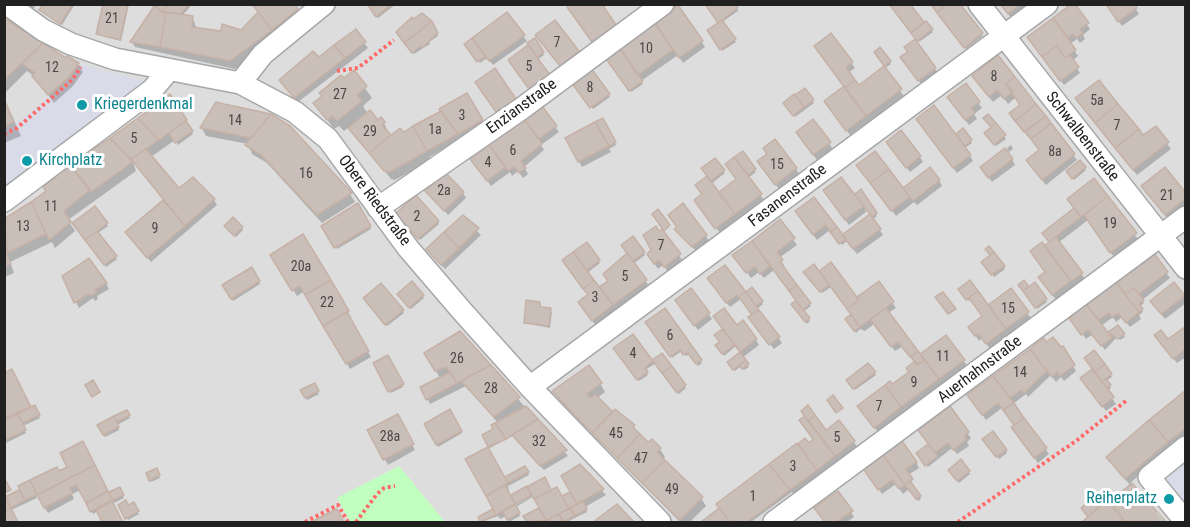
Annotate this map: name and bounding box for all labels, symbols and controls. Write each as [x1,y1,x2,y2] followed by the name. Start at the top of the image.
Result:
[105,11,119,27] house number: 21
[554,35,560,51] house number: 7
[639,41,653,57] house number: 10
[526,59,532,75] house number: 5
[45,60,59,76] house number: 12
[991,69,997,85] house number: 8
[483,75,561,139] street label: Enzianstraße
[587,80,593,96] house number: 8
[333,87,347,103] house number: 27
[1041,88,1123,186] street label: Schwalbenstraße
[1090,93,1104,109] house number: 5a
[94,95,193,115] place label: Kriegerdenkmal
[75,98,89,112] marker: Kriegerdenkmal
[459,108,465,124] house number: 3
[228,113,242,129] house number: 14
[1114,118,1120,134] house number: 7
[428,122,442,138] house number: 1a
[363,124,377,140] house number: 29
[131,131,137,147] house number: 5
[510,143,516,159] house number: 6
[1048,144,1062,160] house number: 8a
[39,151,102,171] place label: Kirchplatz
[334,152,414,250] street label: Obere Riedstraße
[20,154,34,168] marker: Kirchplatz
[485,155,491,171] house number: 4
[770,157,784,173] house number: 15
[745,160,831,232] street label: Fasanenstraße
[299,166,313,182] house number: 16
[437,183,451,199] house number: 2a
[1160,188,1174,204] house number: 21
[44,199,58,215] house number: 11
[414,209,420,225] house number: 2
[1103,216,1117,232] house number: 19
[16,219,30,235] house number: 13
[152,221,158,237] house number: 9
[658,238,664,254] house number: 7
[291,259,311,275] house number: 20a
[622,269,628,285] house number: 5
[592,290,598,306] house number: 3
[320,295,334,311] house number: 22
[1001,301,1015,317] house number: 15
[667,328,673,344] house number: 6
[934,332,1026,408] street label: Auerhahnstraße
[630,346,636,362] house number: 4
[936,349,950,365] house number: 11
[450,351,464,367] house number: 26
[1013,365,1027,381] house number: 14
[911,375,917,391] house number: 9
[484,381,498,397] house number: 28
[876,399,882,415] house number: 7
[609,426,623,442] house number: 45
[380,429,400,445] house number: 28a
[834,430,840,446] house number: 5
[532,434,546,450] house number: 32
[634,451,648,467] house number: 47
[790,459,796,475] house number: 3
[665,482,679,498] house number: 49
[750,489,756,505] house number: 1
[1086,489,1157,509] place label: Reiherplatz
[1162,492,1176,506] marker: Reiherplatz

